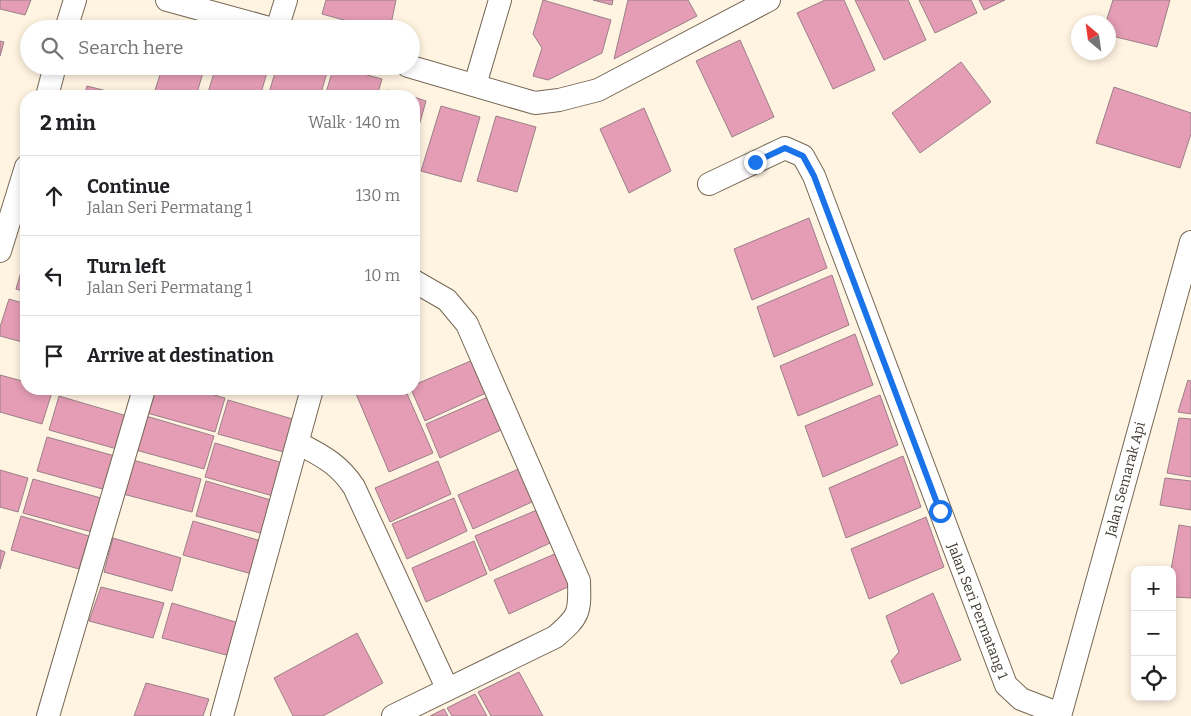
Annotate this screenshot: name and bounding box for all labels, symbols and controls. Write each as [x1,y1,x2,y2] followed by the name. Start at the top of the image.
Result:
[1071,15,1116,60] north arrow
[20,20,420,75] search box
[38,34,66,62] icon: search
[78,36,183,59] text: Search here
[40,110,96,136] text: 2 min
[308,113,400,132] text: Walk · 140 m
[744,151,767,174] route end
[87,175,170,198] text: Continue
[40,182,68,210] icon: ahead
[356,186,400,205] text: 130 m
[87,198,252,217] text: Jalan Seri Permatang 1
[87,255,166,278] text: Turn left
[40,262,68,290] icon: left
[365,266,400,285] text: 10 m
[87,278,252,297] text: Jalan Seri Permatang 1
[40,342,68,370] icon: arrive
[87,344,274,367] text: Arrive at destination
[1102,420,1149,539] street label: Jalan Semarak Api
[929,500,952,523] route start
[943,540,1011,682] street label: Jalan Seri Permatang 1
[1131,566,1176,701] map controls
[1131,566,1176,611] button: +
[1131,611,1176,656] button: −
[1131,656,1176,701] button: locate

